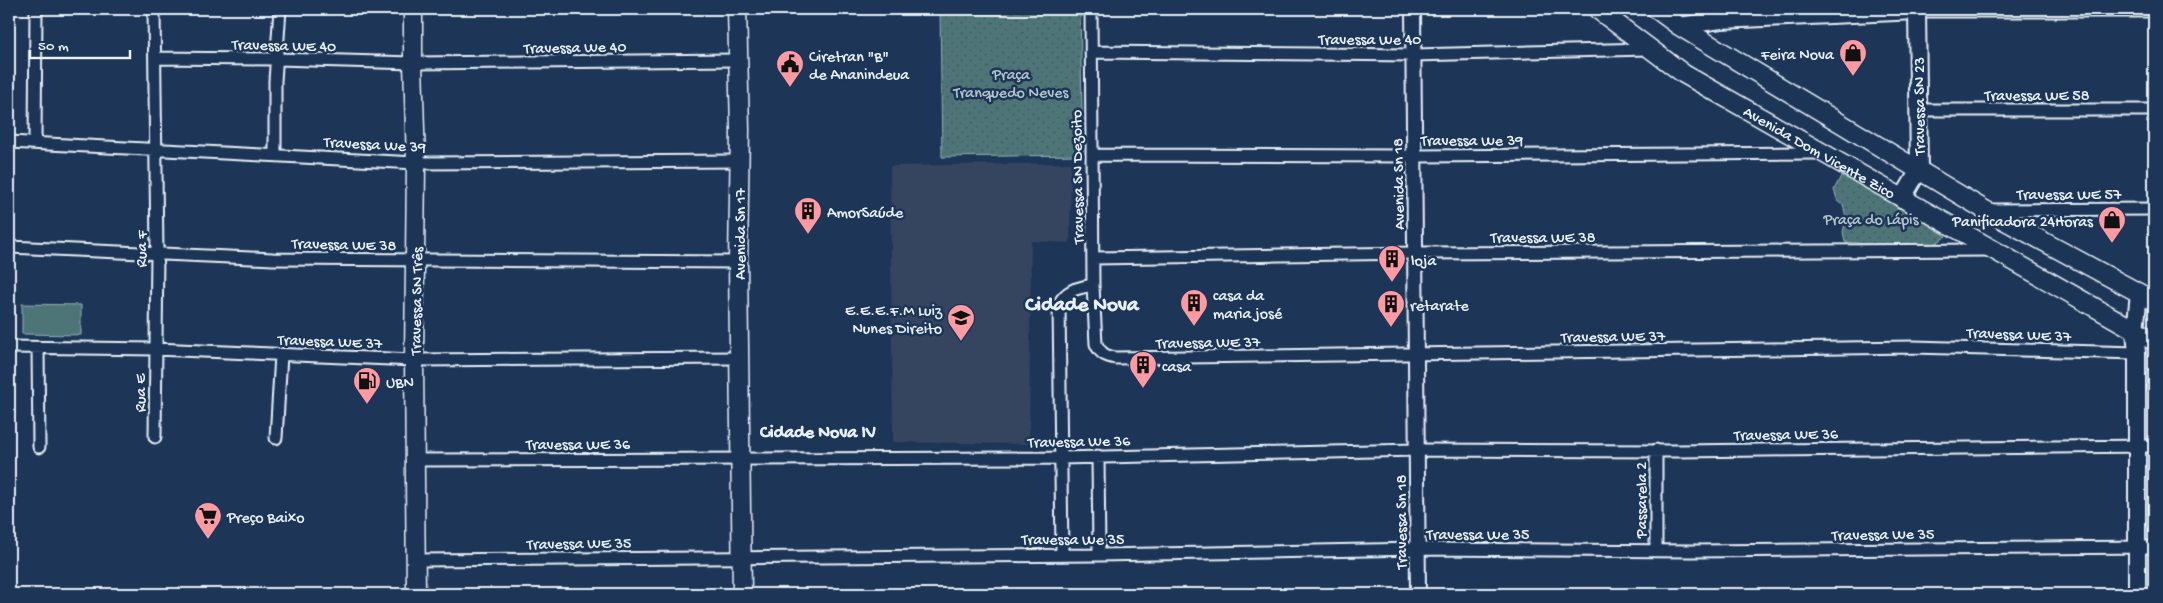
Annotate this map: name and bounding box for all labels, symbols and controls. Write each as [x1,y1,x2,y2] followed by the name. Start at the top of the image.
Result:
[30,28,130,60] scale bar
[1318,32,1421,51] street label: Travessa We 40
[231,37,336,58] street label: Travessa WE 40
[38,38,69,56] text: 50 m
[1838,38,1868,77] shop icon: Feira Nova
[523,39,627,60] street label: Travessa We 40
[1760,47,1835,66] place label: Feira Nova
[775,49,805,88] public building icon: Ciretran "B" de Ananindeua
[809,49,910,86] place label: Ciretran "B" de Ananindeua
[1912,57,1931,156] street label: Travessa SN 23
[952,67,1070,104] park label: Praça Tranquedo Neves
[1983,88,2090,107] street label: Travessa WE 58
[1739,104,1898,205] street label: Avenida Dom Vicente Zico
[1069,110,1090,245] street label: Travessa SN Dezoito
[1420,133,1523,152] street label: Travessa We 39
[322,134,426,159] street label: Travessa We 39
[1390,138,1411,230] street label: Avenida Sn 18
[2016,187,2122,206] street label: Travessa WE 57
[733,188,752,280] street label: Avenida Sn 17
[793,196,823,235] building icon: AmorSaúde
[827,205,904,224] place label: AmorSaúde
[2097,205,2127,244] shop icon: Panificadora 24Horas
[1823,212,1920,231] park label: Praça do Lápis
[1951,214,2094,233] place label: Panificadora 24Horas
[134,230,153,267] street label: Rua F
[1490,230,1596,249] street label: Travessa WE 38
[290,236,397,257] street label: Travessa WE 38
[1377,244,1407,283] building icon: loja
[408,246,429,356] street label: Travessa SN Três
[1411,253,1437,272] place label: loja
[1179,288,1209,327] building icon: casa da maria josé
[1213,288,1283,325] place label: casa da maria josé
[1376,289,1406,328] building icon: retarate
[1024,294,1140,319] district label: Cidade Nova
[1410,298,1469,317] place label: retarate
[845,303,943,340] place label: E.E.E.F.M Luiz Nunes Direito
[946,303,976,342] school or university icon: E.E.E.F.M Luiz Nunes Direito
[1965,325,2072,348] street label: Travessa WE 37
[1560,328,1666,349] street label: Travessa WE 37
[276,332,383,355] street label: Travessa WE 37
[1155,334,1261,355] street label: Travessa WE 37
[1128,350,1158,389] building icon: casa
[1162,359,1192,378] place label: casa
[352,366,382,405] fuel station icon: UBN
[133,373,152,412] street label: Rua E
[386,375,414,394] place label: UBN
[759,423,876,444] district label: Cidade Nova IV
[1733,426,1839,447] street label: Travessa WE 36
[1027,433,1131,454] street label: Travessa We 36
[525,437,631,456] street label: Travessa WE 36
[1634,462,1653,539] street label: Passarela 2
[1394,475,1413,570] street label: Travessa Sn 18
[193,501,223,540] supermarket icon: Preço Baixo
[226,510,305,529] place label: Preço Baixo
[1830,526,1935,547] street label: Travessa We 35
[1426,527,1529,546] street label: Travessa We 35
[1021,532,1124,551] street label: Travessa We 35
[526,535,631,556] street label: Travessa WE 35

